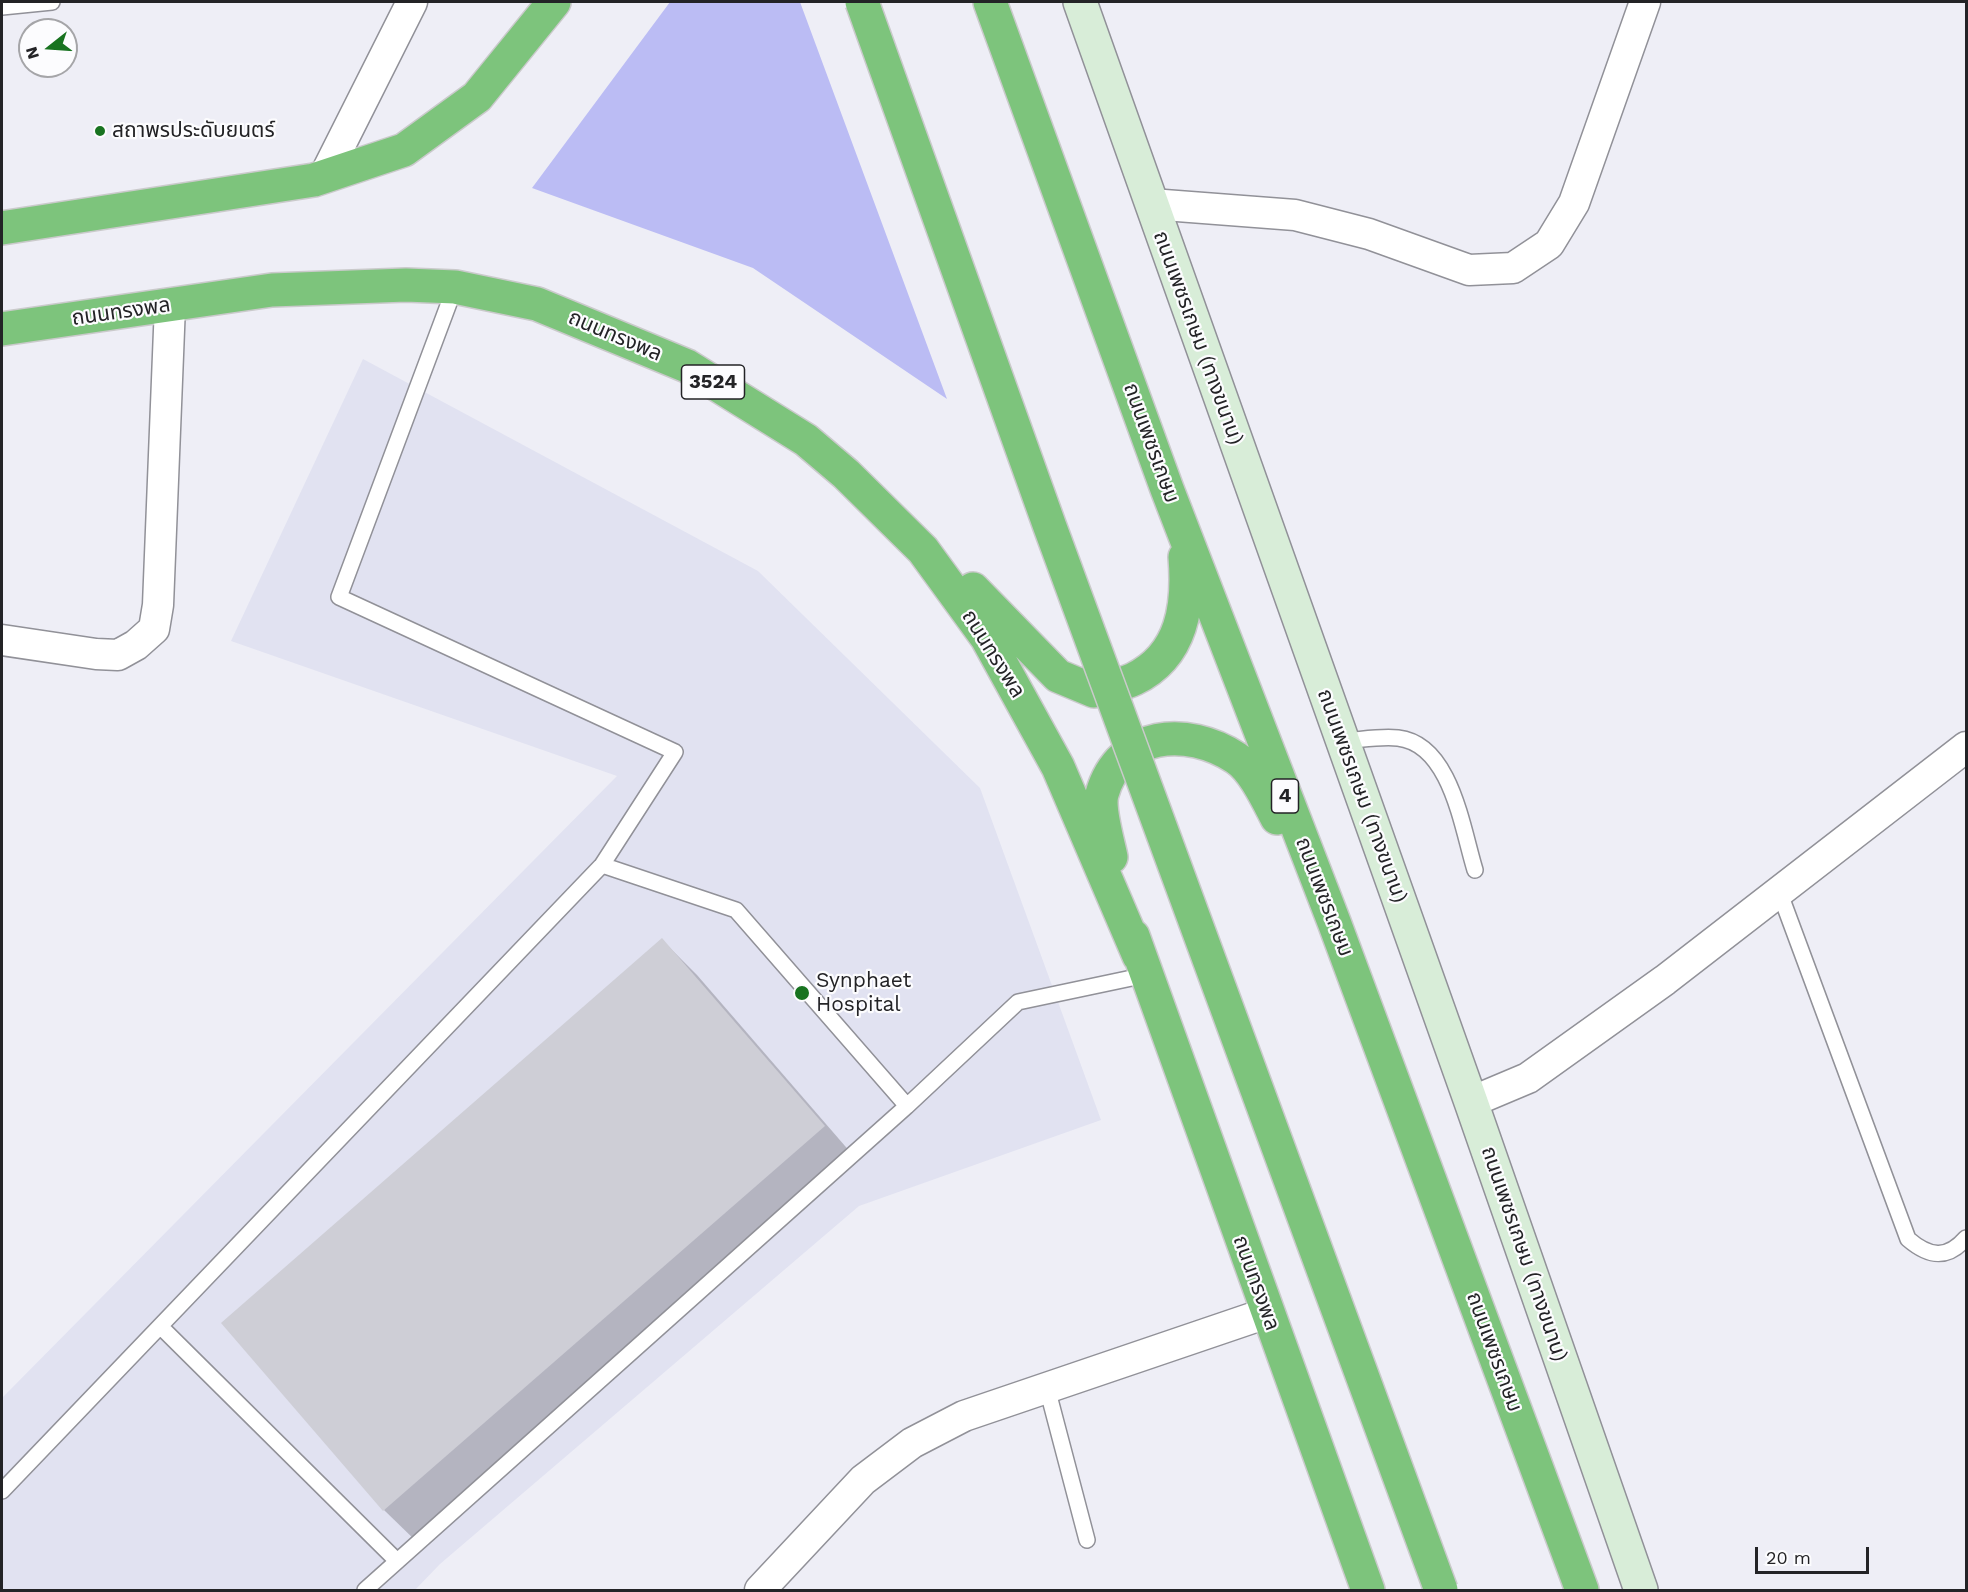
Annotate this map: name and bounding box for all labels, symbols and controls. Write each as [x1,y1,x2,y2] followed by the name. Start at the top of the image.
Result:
[18,18,78,78] north arrow
[21,44,43,61] text: N
[112,118,275,144] place label: สถาพรประดับยนตร์
[93,124,107,138] marker: สถาพรประดับยนตร์
[1148,228,1248,448] street label: ถนนเพชรเกษม (ทางขนาน)
[70,293,172,331] street label: ถนนทรงพล
[564,305,666,367] street label: ถนนทรงพล
[682,365,744,399] road number: 3524
[1118,380,1184,506] street label: ถนนเพชรเกษม
[956,605,1030,703] street label: ถนนทรงพล
[1312,686,1412,906] street label: ถนนเพชรเกษม (ทางขนาน)
[1272,779,1298,813] road number: 4
[1290,834,1358,960] street label: ถนนเพชรเกษม
[816,968,911,1018] place label: Synphaet Hospital
[793,984,811,1002] marker: Synphaet Hospital
[1475,1143,1573,1365] street label: ถนนเพชรเกษม (ทางขนาน)
[1227,1232,1285,1334] street label: ถนนทรงพล
[1461,1289,1527,1415] street label: ถนนเพชรเกษม
[1758,1535,1872,1573] scale bar
[1766,1547,1811,1568] text: 20 m

